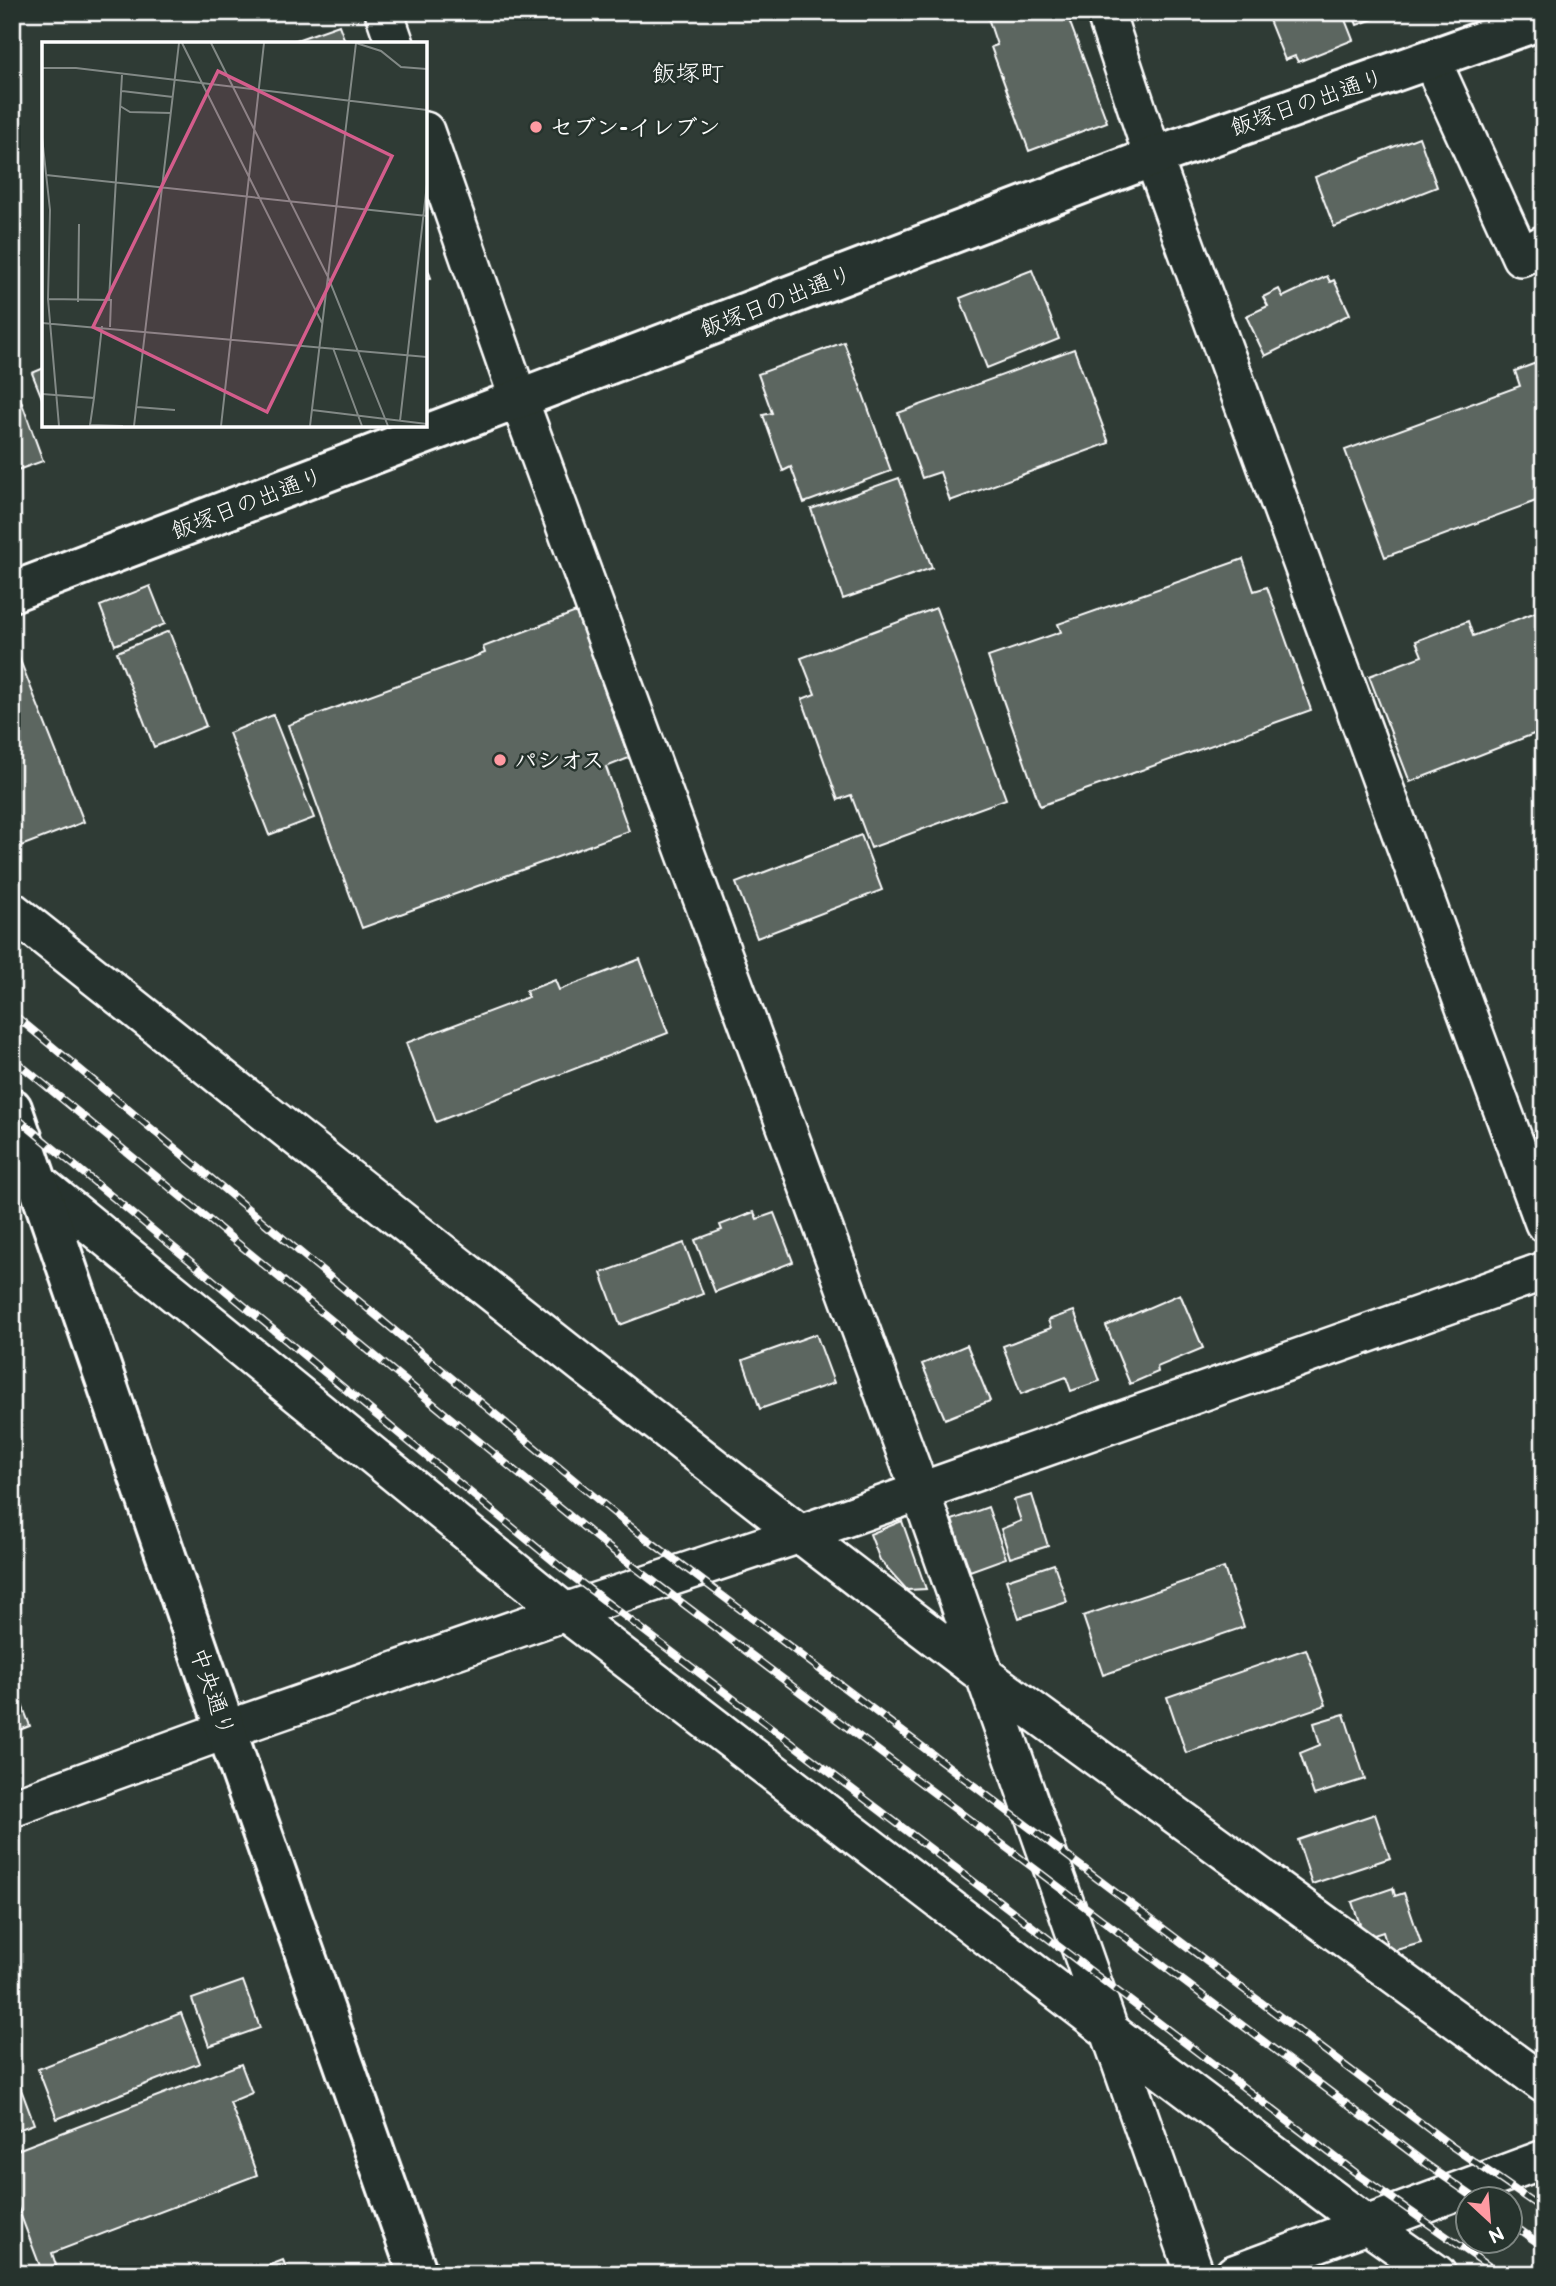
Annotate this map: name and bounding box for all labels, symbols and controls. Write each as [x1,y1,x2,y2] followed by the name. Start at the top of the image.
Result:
[42,42,427,427] inset map
[652,59,724,88] district label: 飯塚町
[1227,64,1388,142] street label: 飯塚日の出通り
[550,114,720,142] place label: セブン-イレブン
[528,119,544,135] marker: セブン-イレブン
[696,260,857,344] street label: 飯塚日の出通り
[167,462,328,546] street label: 飯塚日の出通り
[514,747,605,775] place label: パシオス
[492,752,508,768] marker: パシオス
[184,1644,240,1740] street label: 中央通り
[1454,2184,1524,2254] north arrow
[1484,2220,1507,2247] text: N

